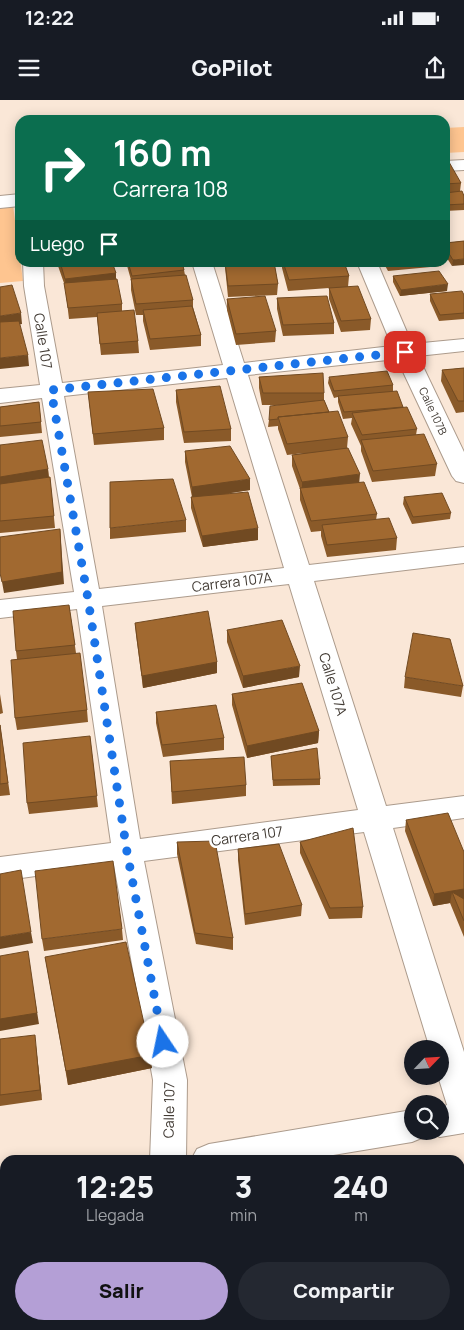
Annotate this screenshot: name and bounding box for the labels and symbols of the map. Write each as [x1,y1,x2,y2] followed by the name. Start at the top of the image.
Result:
[30,312,57,370] street label: Calle 107
[384,331,426,373] pin
[416,385,451,437] street label: Calle 107B
[191,567,273,596] street label: Carrera 107A
[315,650,352,718] street label: Calle 107A
[210,821,284,850] street label: Carrera 107
[136,1015,188,1067] position arrow
[404,1040,449,1085] north arrow
[159,1082,178,1138] street label: Calle 107

